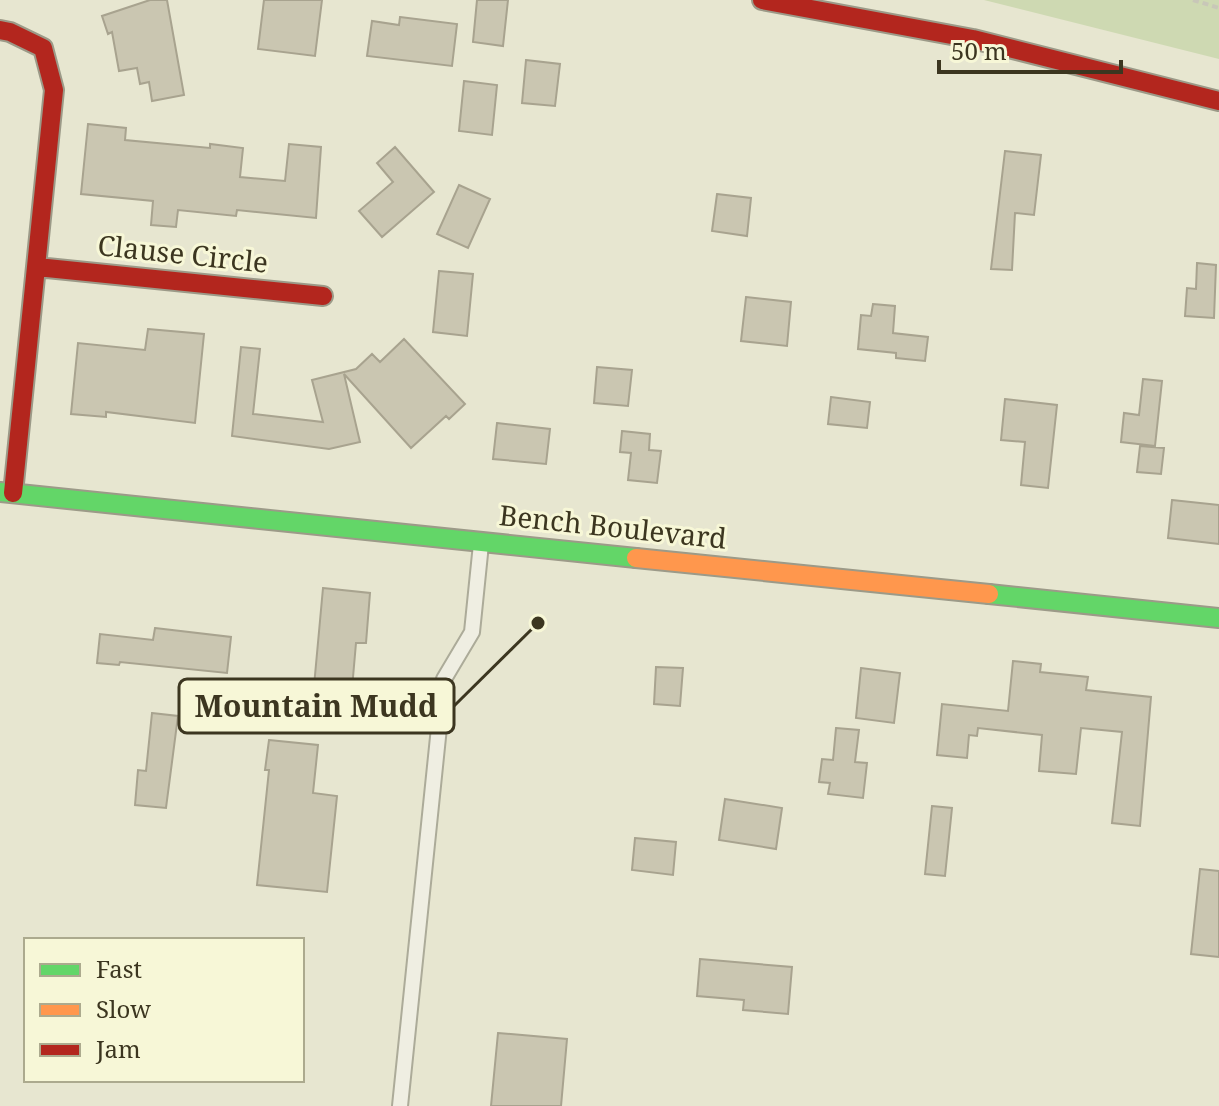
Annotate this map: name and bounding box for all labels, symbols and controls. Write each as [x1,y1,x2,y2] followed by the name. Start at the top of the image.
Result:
[939,24,1121,74] scale bar
[951,34,1007,67] text: 50 m
[96,225,270,281] street label: Clause Circle
[497,495,729,557] street label: Bench Boulevard
[179,679,454,733] callout: Mountain Mudd
[194,685,438,726] text: Mountain Mudd
[24,938,304,1082] legend
[96,952,142,985] text: Fast
[96,992,151,1025] text: Slow
[95,1032,141,1065] text: Jam

